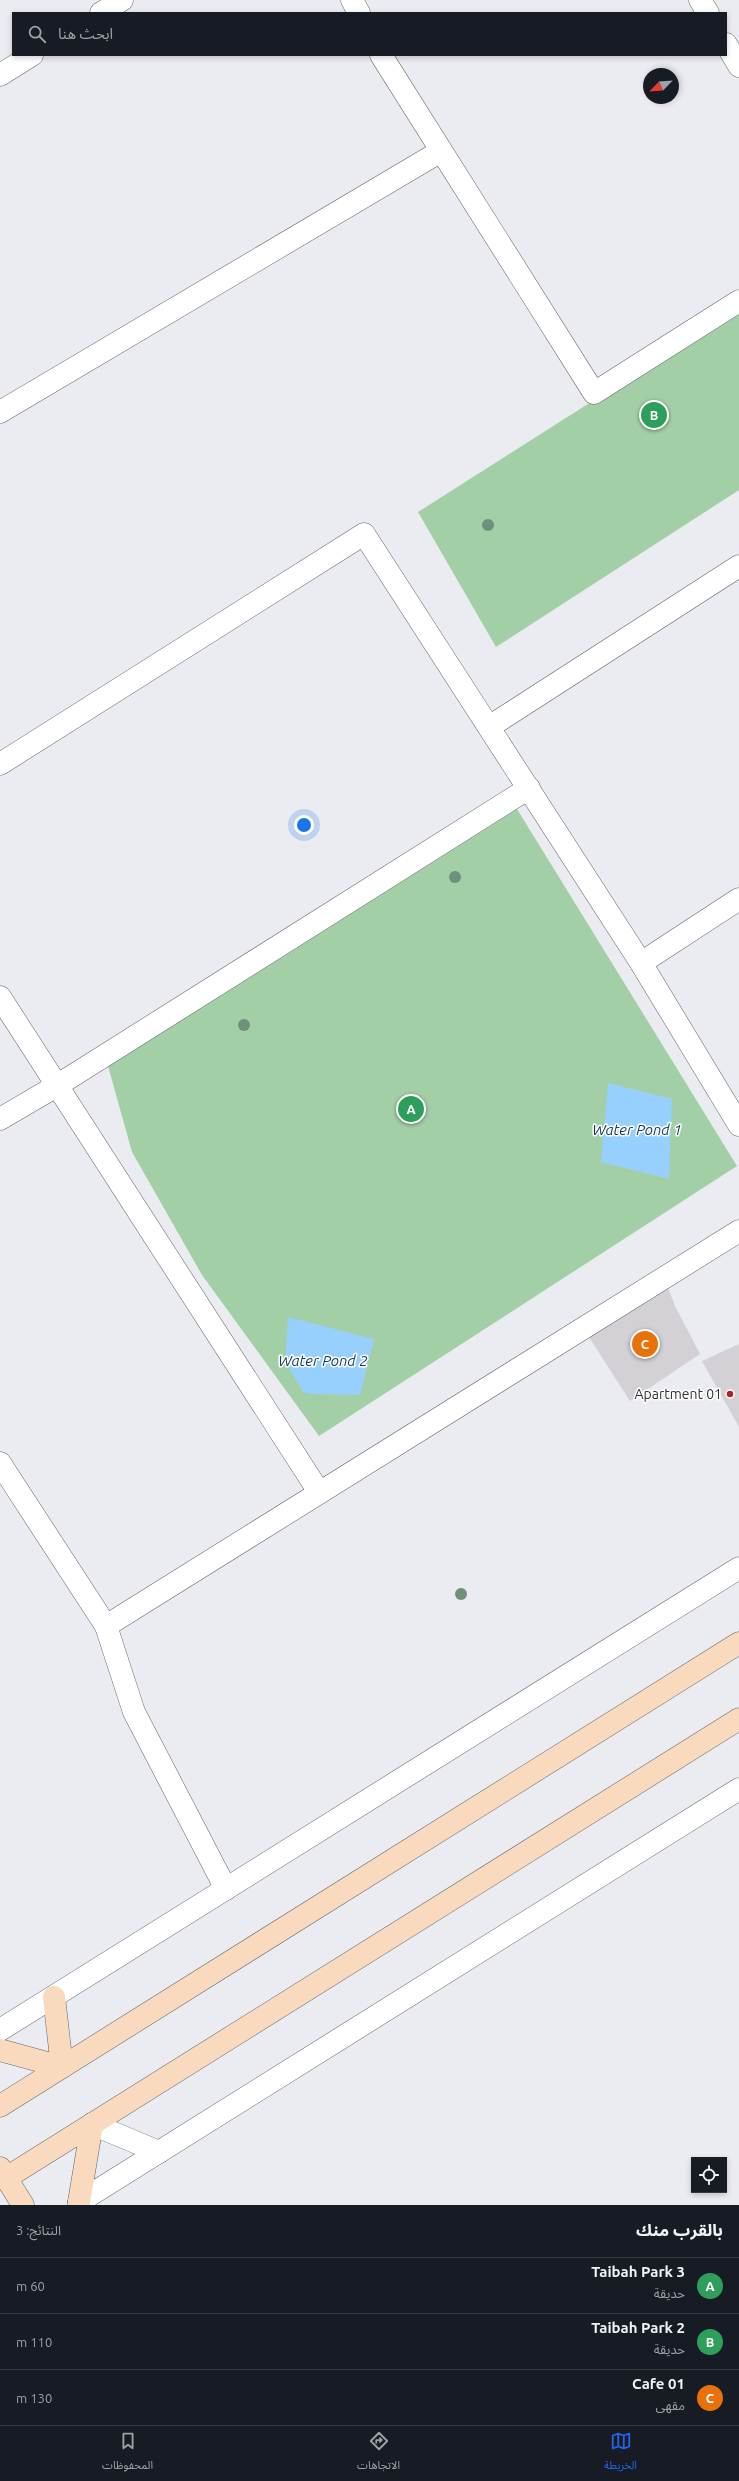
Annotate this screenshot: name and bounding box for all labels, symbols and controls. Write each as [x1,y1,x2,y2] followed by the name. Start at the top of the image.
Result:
[12,12,727,56] search box
[26,23,48,45] icon: search
[58,25,113,42] text: ابحث هنا
[643,68,679,104] north arrow
[641,400,667,430] pin: B
[294,815,314,835] your location
[398,1094,424,1124] pin: A
[592,1121,682,1138] water label: Water Pond 1
[632,1329,658,1359] pin: C
[278,1352,368,1369] water label: Water Pond 2
[634,1386,722,1402] place label: Apartment 01
[725,1389,735,1399] marker: Apartment 01
[691,2157,727,2193] map controls
[691,2157,727,2193] button: locate
[636,2220,723,2239] text: بالقرب منك
[16,2223,61,2237] text: النتائج: 3
[591,2263,685,2280] text: Taibah Park 3
[16,2279,45,2293] text: 60 m
[705,2279,715,2293] text: A
[654,2286,685,2300] text: حديقة
[591,2319,685,2336] text: Taibah Park 2
[16,2335,52,2349] text: 110 m
[706,2335,714,2349] text: B
[654,2342,685,2356] text: حديقة
[632,2375,685,2392] text: Cafe 01
[16,2391,52,2405] text: 130 m
[706,2391,714,2405] text: C
[656,2398,685,2412] text: مقهى
[102,2430,153,2477] tab: المحفوظات
[357,2430,400,2477] tab: الاتجاهات
[604,2430,637,2477] tab: الخريطة

